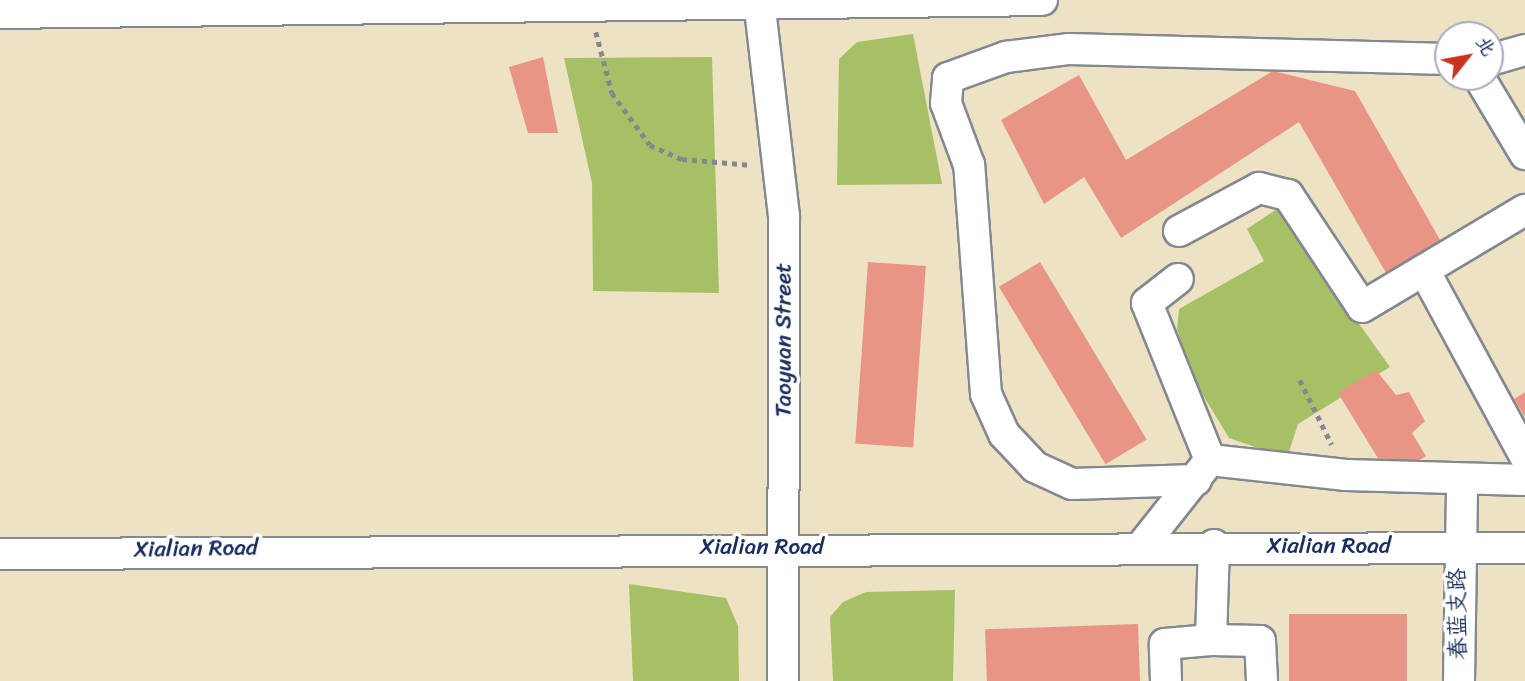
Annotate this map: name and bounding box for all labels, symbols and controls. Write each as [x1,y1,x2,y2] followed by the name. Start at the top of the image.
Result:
[1434,21,1504,91] north arrow
[1467,29,1505,63] text: 北
[770,263,798,417] street label: Taoyuan Street
[1267,532,1391,560] street label: Xialian Road
[700,533,824,561] street label: Xialian Road
[134,534,258,564] street label: Xialian Road
[1443,568,1473,660] street label: 春蓝支路

